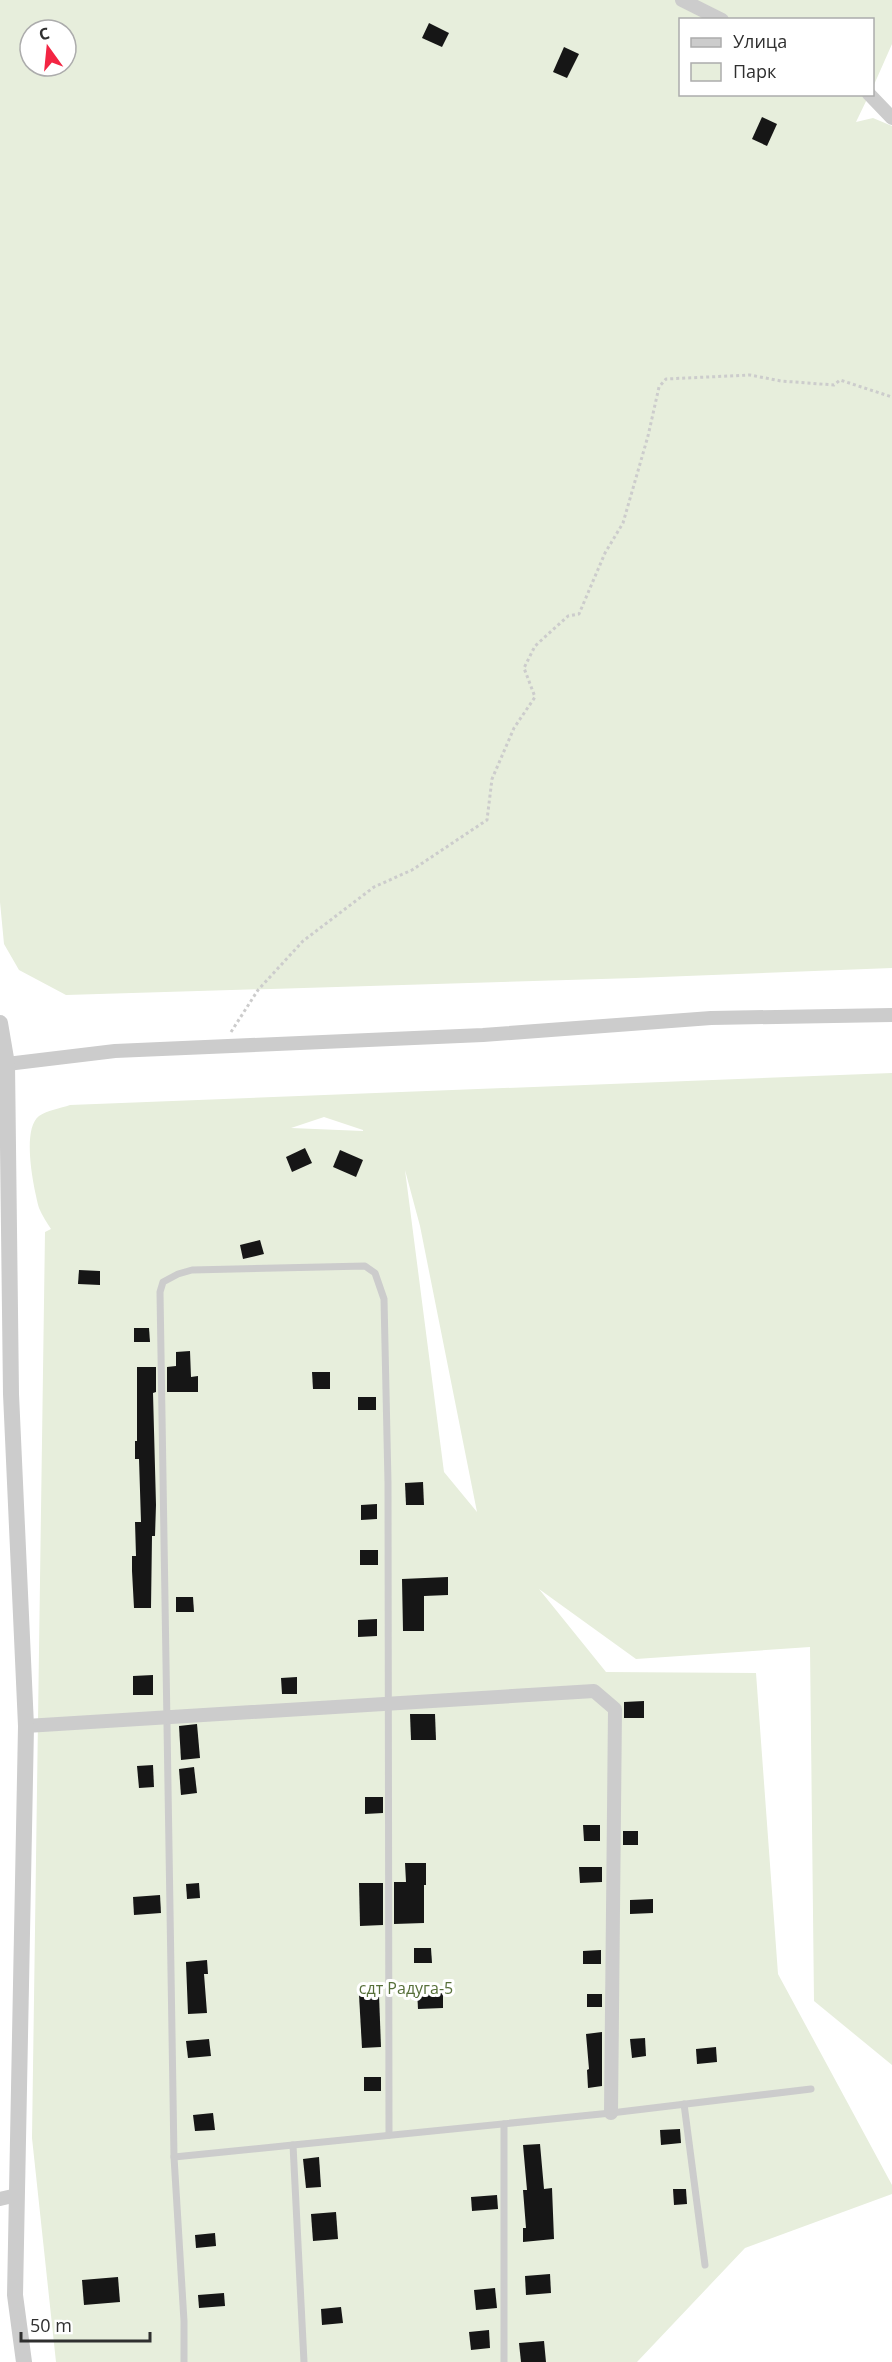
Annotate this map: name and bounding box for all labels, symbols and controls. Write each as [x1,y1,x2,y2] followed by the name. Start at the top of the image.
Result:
[18,18,78,78] north arrow
[679,18,874,96] legend
[36,22,52,45] text: С
[733,29,787,53] text: Улица
[733,59,777,83] text: Парк
[359,1977,453,1999] park label: сдт Радуга-5
[21,2305,150,2343] scale bar
[30,2313,72,2337] text: 50 m

